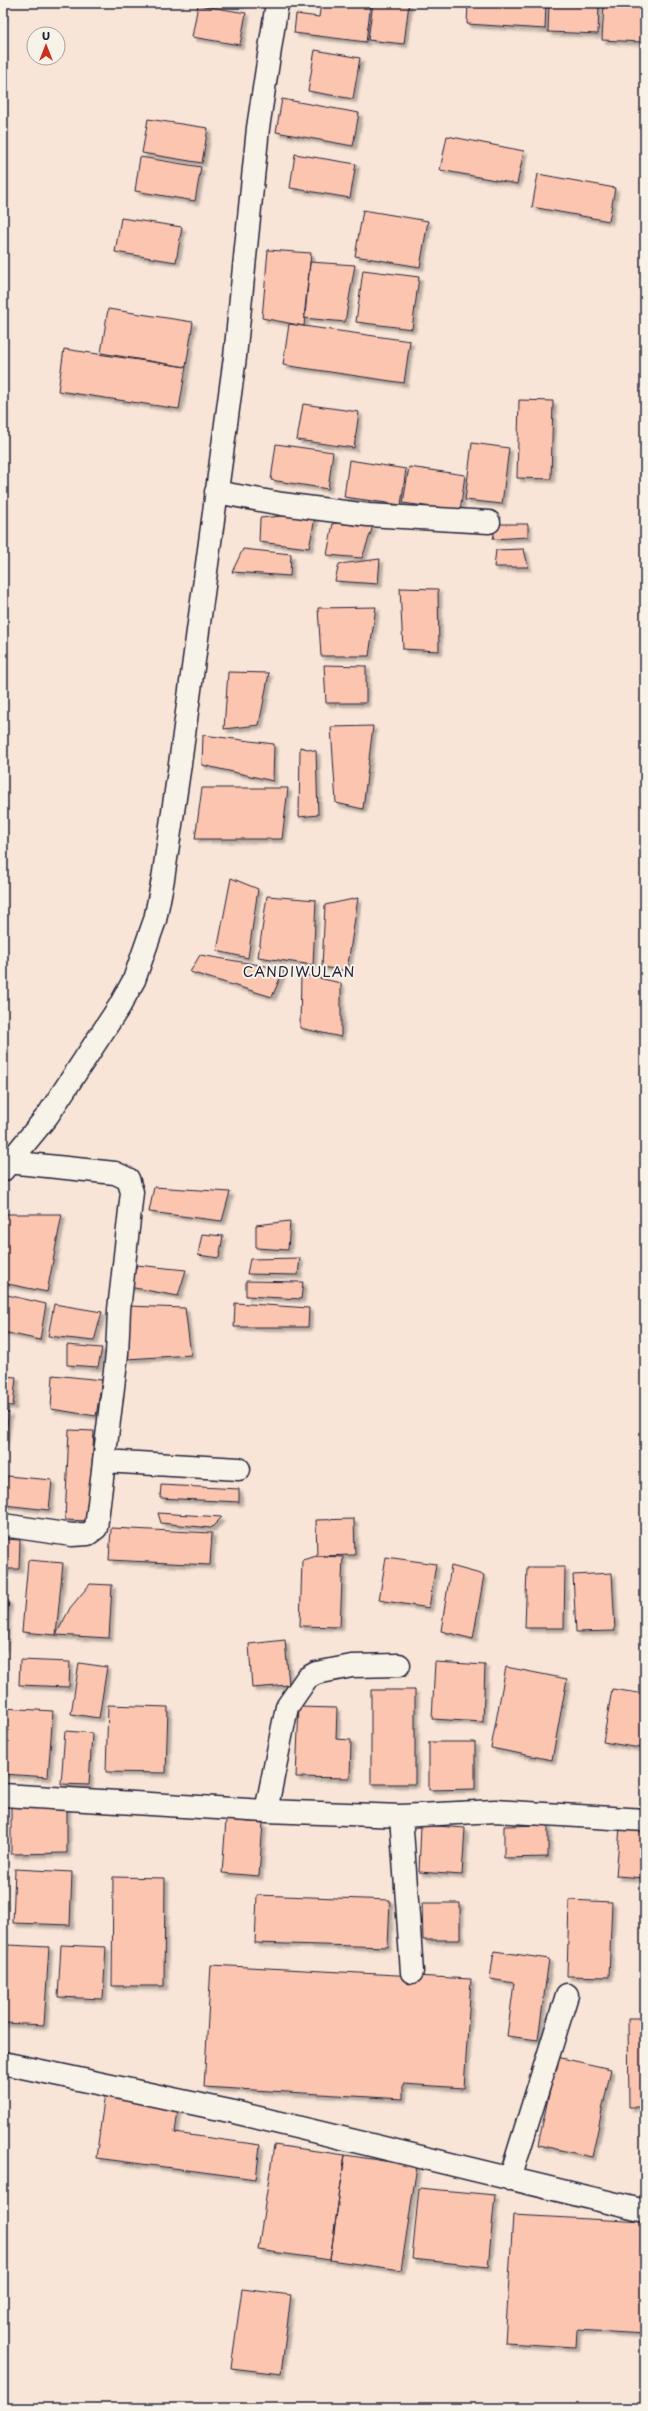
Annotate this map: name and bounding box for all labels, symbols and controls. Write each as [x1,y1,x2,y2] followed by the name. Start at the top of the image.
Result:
[26,26,66,66] north arrow
[42,27,50,44] text: U
[243,961,355,982] district label: CANDIWULAN

